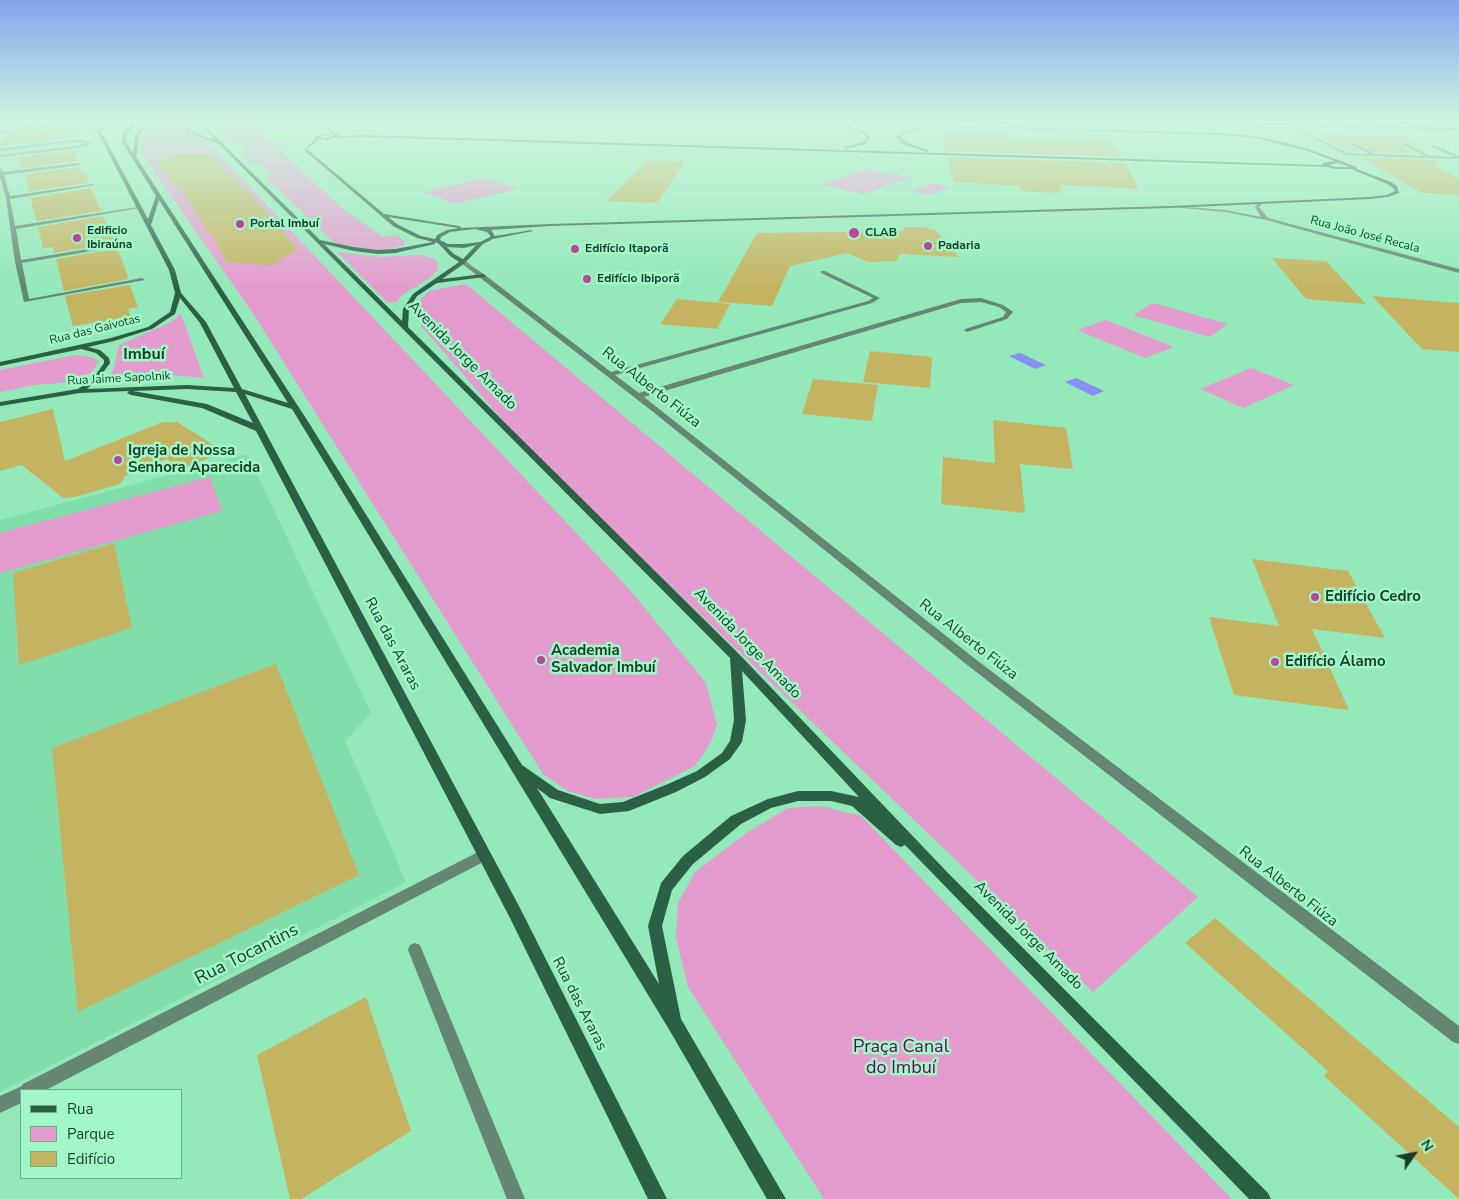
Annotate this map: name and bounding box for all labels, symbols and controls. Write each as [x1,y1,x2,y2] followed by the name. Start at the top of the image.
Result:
[1309,213,1421,257] street label: Rua João José Recala
[250,217,319,231] place label: Portal Imbuí
[234,218,246,230] marker: Portal Imbuí
[87,224,132,252] place label: Edificio Ibiraúna
[847,226,861,240] marker: CLAB
[865,226,897,240] place label: CLAB
[71,232,83,244] marker: Edificio Ibiraúna
[938,239,980,253] place label: Padaria
[922,240,934,252] marker: Padaria
[585,242,669,256] place label: Edifício Itaporã
[569,243,581,255] marker: Edifício Itaporã
[597,272,680,286] place label: Edifício Ibiporã
[581,273,593,285] marker: Edifício Ibiporã
[404,298,520,414] street label: Avenida Jorge Amado
[48,312,142,348] street label: Rua das Gaivotas
[598,344,704,432] street label: Rua Alberto Fiúza
[123,345,165,365] district label: Imbuí
[67,369,171,389] street label: Rua Jaime Sapolnik
[128,442,260,477] place label: Igreja de Nossa Senhora Aparecida
[112,454,124,466] marker: Igreja de Nossa Senhora Aparecida
[690,585,804,703] street label: Avenida Jorge Amado
[1325,588,1421,606] place label: Edifício Cedro
[1309,591,1321,603] marker: Edifício Cedro
[360,594,424,694] street label: Rua das Araras
[915,596,1021,684] street label: Rua Alberto Fiúza
[551,642,656,677] place label: Academia Salvador Imbuí
[1285,653,1386,671] place label: Edifício Álamo
[535,654,547,666] marker: Academia Salvador Imbuí
[1269,656,1281,668] marker: Edifício Álamo
[1235,843,1341,931] street label: Rua Alberto Fiúza
[970,878,1086,994] street label: Avenida Jorge Amado
[192,920,302,990] street label: Rua Tocantins
[548,954,610,1054] street label: Rua das Araras
[853,1037,949,1080] park label: Praça Canal do Imbuí
[20,1089,182,1179] legend
[67,1099,93,1119] text: Rua
[67,1124,115,1144] text: Parque
[1389,1129,1439,1179] north arrow
[1416,1136,1438,1155] text: N
[67,1149,115,1169] text: Edifício

